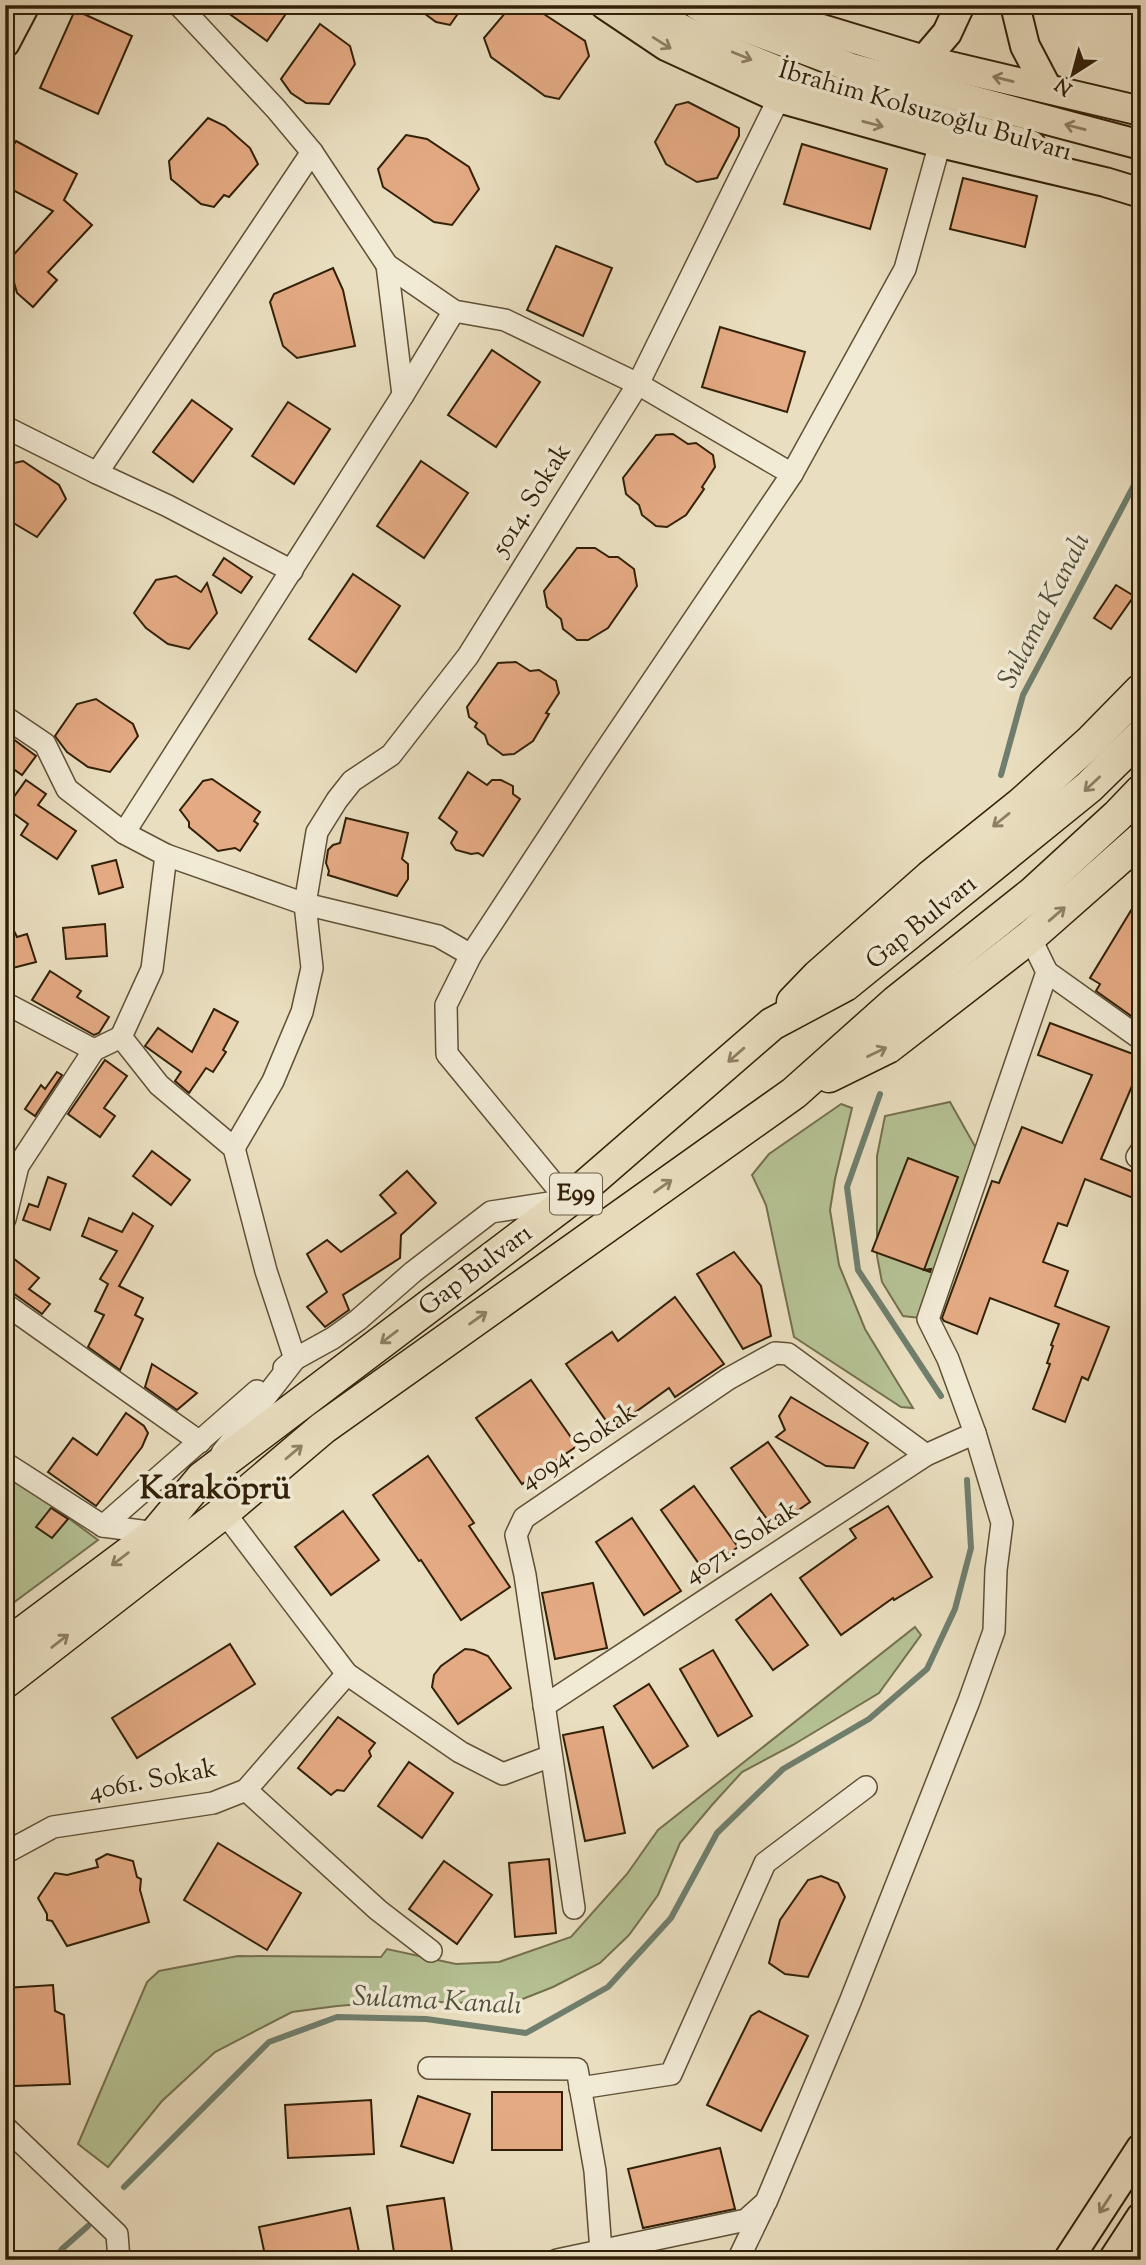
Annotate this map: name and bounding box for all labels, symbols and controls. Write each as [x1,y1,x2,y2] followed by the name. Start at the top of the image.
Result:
[652,36,672,50] one-way arrow
[1038,38,1108,108] north arrow
[730,50,752,63] one-way arrow
[774,52,1076,172] street label: İbrahim Kolsuzoğlu Bulvarı
[1050,70,1079,101] text: N
[992,72,1015,86] one-way arrow
[862,119,884,132] one-way arrow
[1064,120,1087,133] one-way arrow
[482,437,581,565] street label: 5014. Sokak
[989,527,1101,695] water label: Sulama Kanalı
[1084,775,1101,792] one-way arrow
[993,812,1011,827] one-way arrow
[858,867,986,979] street label: Gap Bulvarı
[1048,906,1066,922] one-way arrow
[866,1045,887,1059] one-way arrow
[728,1047,746,1063] one-way arrow
[550,1174,602,1214] road number: E99
[653,1179,672,1194] one-way arrow
[411,1216,541,1326] street label: Gap Bulvarı
[468,1311,487,1325] one-way arrow
[380,1329,398,1344] one-way arrow
[513,1394,645,1500] street label: 4094. Sokak
[285,1445,303,1460] one-way arrow
[139,1466,291,1514] district label: Karaköprü
[677,1492,807,1594] street label: 4071. Sokak
[111,1552,130,1567] one-way arrow
[50,1633,68,1648] one-way arrow
[86,1750,220,1812] street label: 4061. Sokak
[351,1978,523,2026] water label: Sulama Kanalı
[1097,2194,1112,2213] one-way arrow

